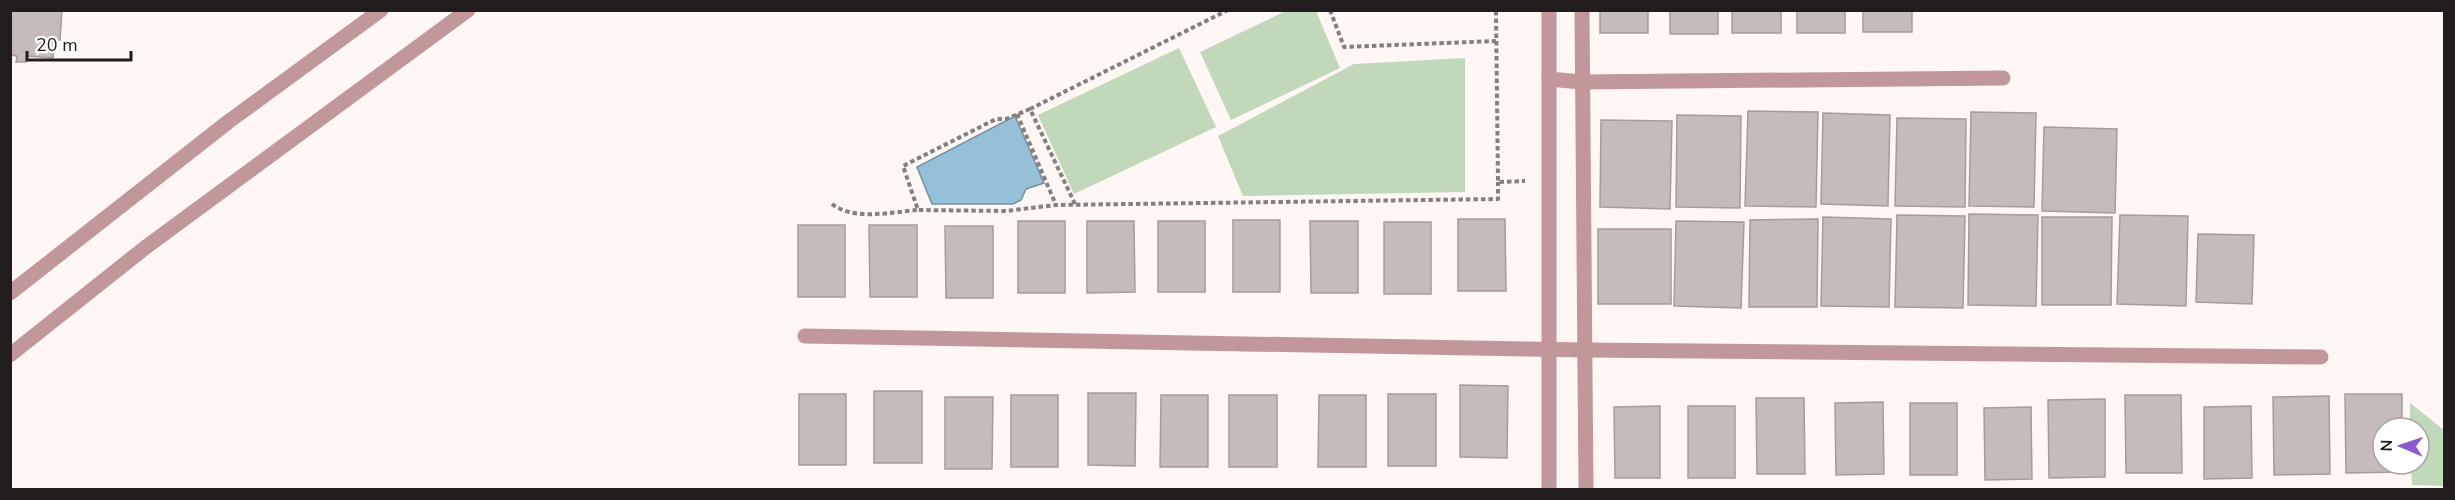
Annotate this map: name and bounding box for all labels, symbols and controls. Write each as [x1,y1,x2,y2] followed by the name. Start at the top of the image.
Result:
[27,24,130,62] scale bar
[36,33,78,57] text: 20 m
[2371,416,2431,476] north arrow
[2376,439,2398,452] text: N

